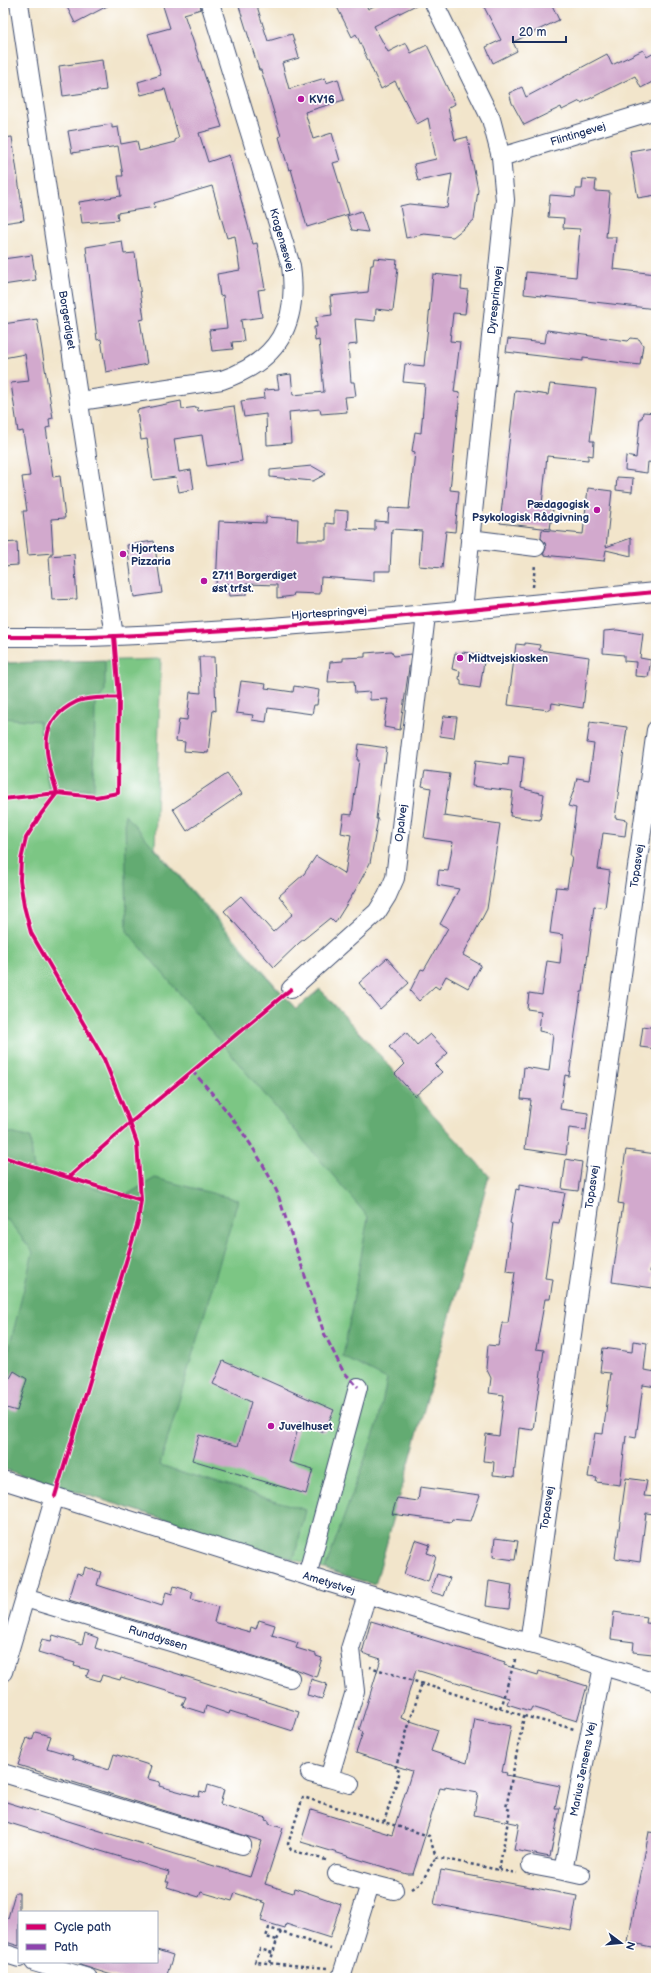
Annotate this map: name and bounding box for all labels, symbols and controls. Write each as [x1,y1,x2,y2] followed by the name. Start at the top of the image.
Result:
[513,18,566,44] scale bar
[519,25,546,40] text: 20 m
[309,93,335,106] place label: KV16
[296,94,306,104] marker: KV16
[549,119,607,149] street label: Flintingevej
[267,207,297,273] street label: Kragenæsvej
[485,265,505,335] street label: Dyrespringvej
[56,290,78,351] street label: Borgerdiget
[472,498,589,524] place label: Pædagogisk Psykologisk Rådgivning
[592,505,602,515] marker: Pædagogisk Psykologisk Rådgivning
[131,542,175,568] place label: Hjortens Pizzaria
[118,549,128,559] marker: Hjortens Pizzaria
[212,569,297,595] place label: 2711 Borgerdiget øst trfst.
[199,576,209,586] marker: 2711 Borgerdiget øst trfst.
[291,604,367,622] street label: Hjortespringvej
[468,652,548,665] place label: Midtvejskiosken
[455,653,465,663] marker: Midtvejskiosken
[392,803,410,843] street label: Opalvej
[627,843,647,889] street label: Topasvej
[582,1164,602,1210] street label: Topasvej
[279,1420,333,1433] place label: Juvelhuset
[266,1421,276,1431] marker: Juvelhuset
[537,1485,557,1531] street label: Topasvej
[301,1569,357,1597] street label: Ametystvej
[127,1623,189,1653] street label: Runddyssen
[567,1721,599,1817] street label: Marius Jensens Vej
[18,1911,158,1963] legend
[54,1920,111,1935] text: Cycle path
[601,1923,641,1963] north arrow
[54,1940,79,1955] text: Path
[623,1940,638,1951] text: N

